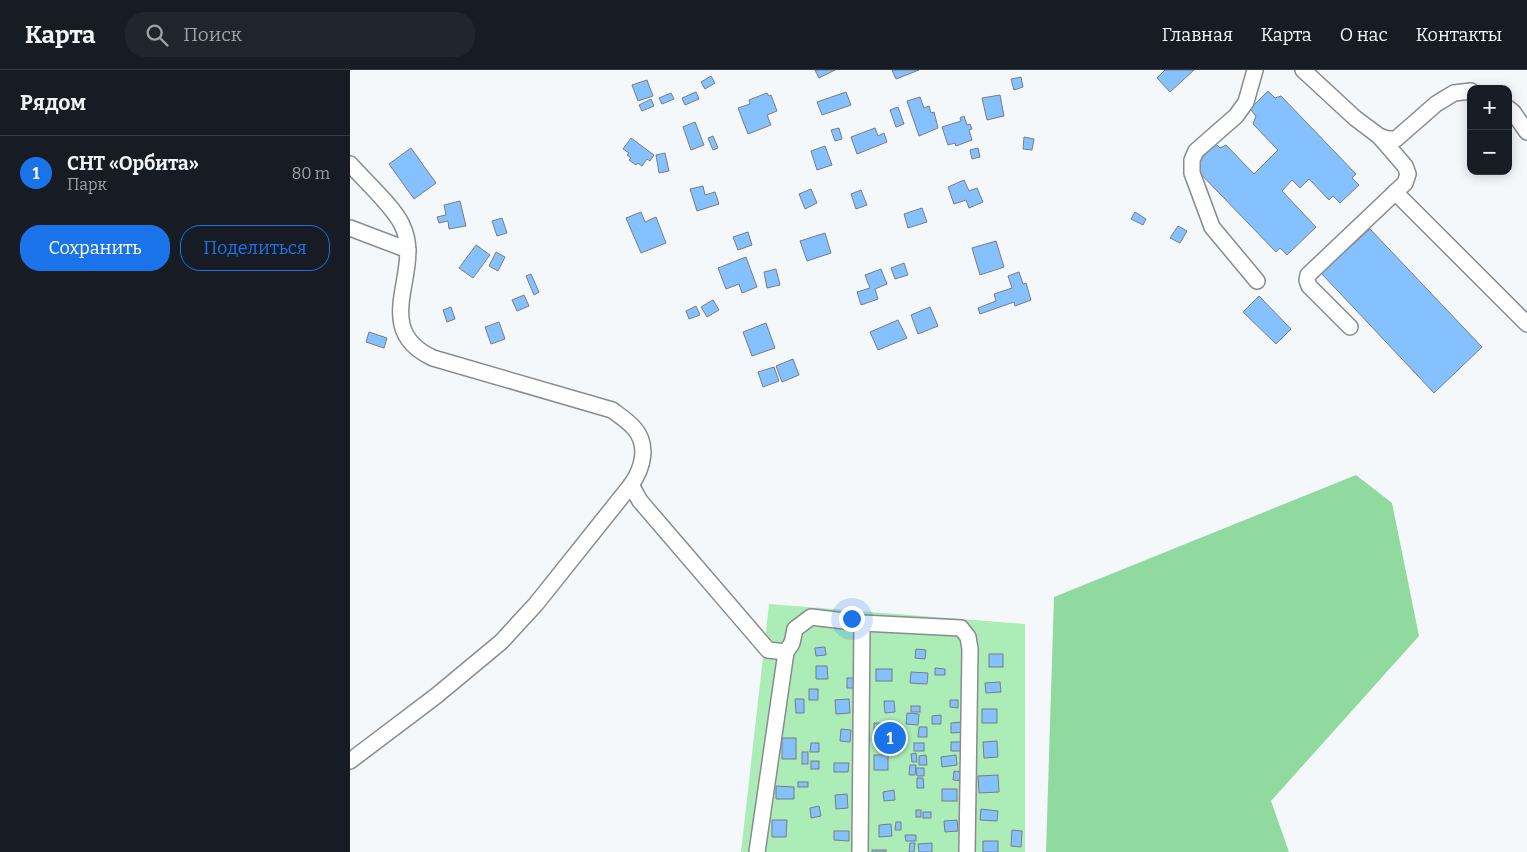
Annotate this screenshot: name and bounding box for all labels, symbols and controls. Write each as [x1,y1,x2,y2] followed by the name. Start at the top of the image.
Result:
[125,12,475,57] search box
[25,21,95,49] text: Карта
[143,21,171,49] icon: search
[183,23,242,46] text: Поиск
[1162,24,1233,46] text: Главная
[1261,24,1312,46] text: Карта
[1340,24,1388,46] text: О нас
[1416,24,1502,46] text: Контакты
[1467,85,1512,175] map controls
[1467,85,1512,130] button: +
[20,90,86,116] text: Рядом
[1467,130,1512,175] button: −
[67,152,199,175] text: СНТ «Орбита»
[33,164,39,183] text: 1
[292,164,330,183] text: 80 m
[67,175,107,194] text: Парк
[20,225,170,271] button: Сохранить
[180,225,330,271] button: Поделиться
[839,606,865,632] your location
[874,719,906,757] pin: 1

